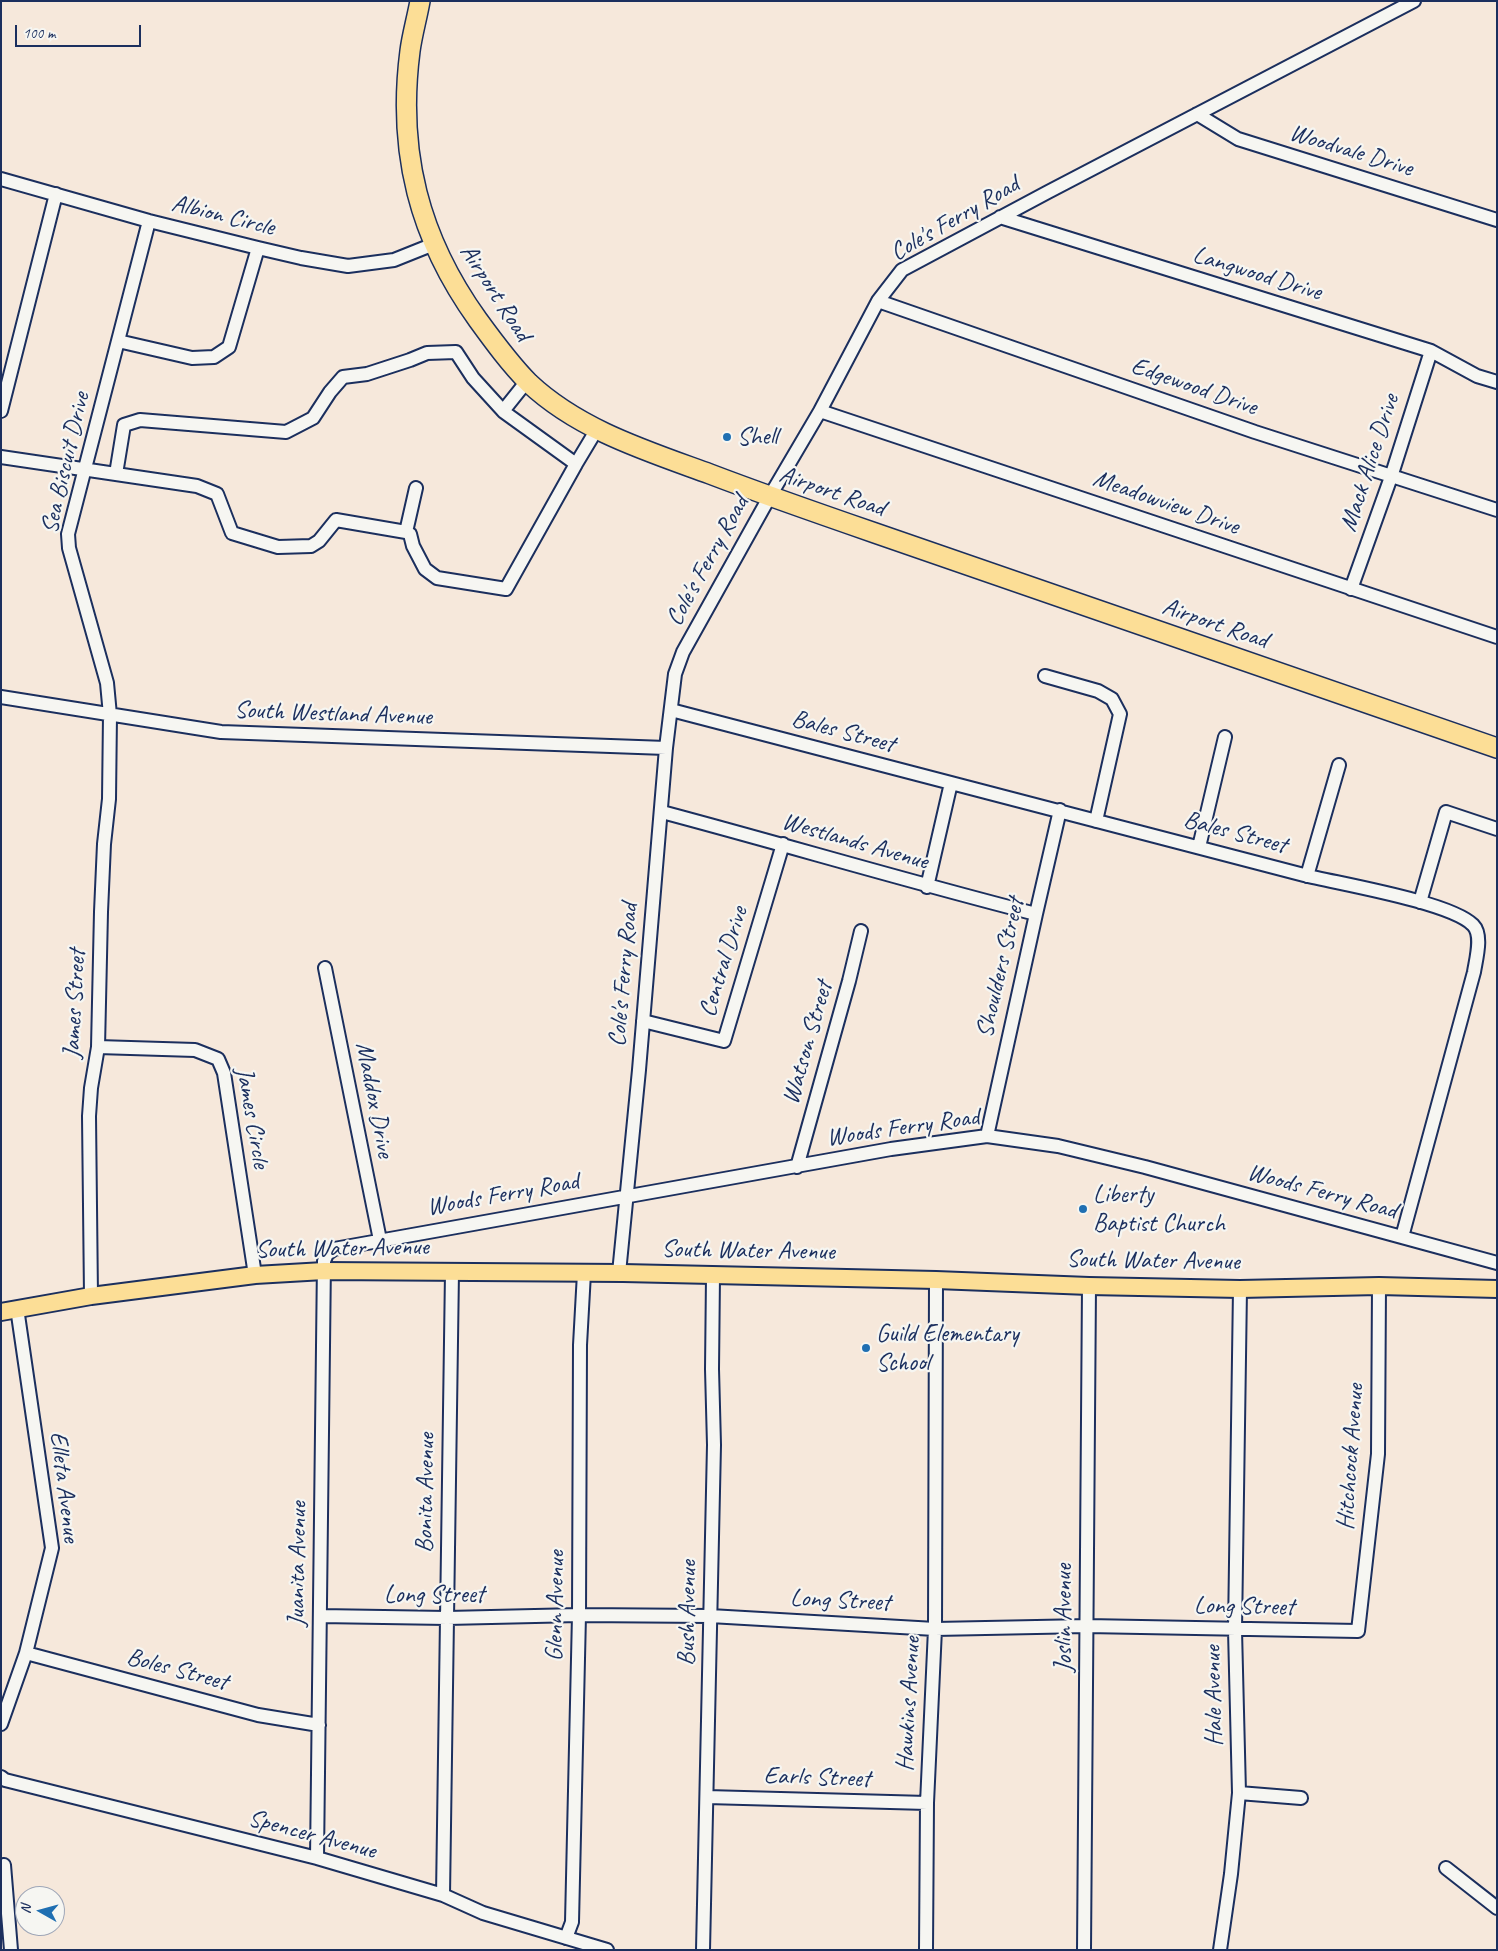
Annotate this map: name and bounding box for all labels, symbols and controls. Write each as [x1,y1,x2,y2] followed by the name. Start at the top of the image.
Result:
[18,15,144,47] scale bar
[23,24,55,43] text: 100 m
[1286,118,1416,184] street label: Woodvale Drive
[885,170,1025,268] street label: Cole's Ferry Road
[168,189,278,243] street label: Albion Circle
[453,239,537,347] street label: Airport Road
[1189,240,1325,308] street label: Langwood Drive
[1127,351,1261,423] street label: Edgewood Drive
[35,389,97,537] street label: Sea Biscuit Drive
[1334,391,1406,535] street label: Mack Alice Drive
[737,422,778,452] place label: Shell
[721,431,733,443] marker: Shell
[775,460,889,524] street label: Airport Road
[1089,464,1243,542] street label: Meadowview Drive
[660,491,756,631] street label: Cole's Ferry Road
[1158,592,1272,656] street label: Airport Road
[234,696,432,732] street label: South Westland Avenue
[788,704,898,760] street label: Bales Street
[1180,805,1290,861] street label: Bales Street
[779,807,931,877] street label: Westlands Avenue
[970,895,1032,1041] street label: Shoulders Street
[603,902,645,1048] street label: Cole's Ferry Road
[693,903,755,1021] street label: Central Drive
[57,949,93,1059] street label: James Street
[776,978,840,1108] street label: Watson Street
[348,1040,400,1160] street label: Maddox Drive
[228,1065,276,1171] street label: James Circle
[825,1102,981,1154] street label: Woods Ferry Road
[1244,1158,1400,1226] street label: Woods Ferry Road
[425,1167,581,1223] street label: Woods Ferry Road
[1093,1180,1225,1239] place label: Liberty Baptist Church
[1077,1203,1089,1215] marker: Liberty Baptist Church
[255,1232,429,1266] street label: South Water Avenue
[661,1234,835,1268] street label: South Water Avenue
[1066,1244,1240,1278] street label: South Water Avenue
[876,1319,1018,1378] place label: Guild Elementary School
[860,1342,872,1354] marker: Guild Elementary School
[1331,1383,1371,1531] street label: Hitchcock Avenue
[42,1430,86,1544] street label: Elleta Avenue
[410,1433,442,1553] street label: Bonita Avenue
[282,1501,314,1627] street label: Juanita Avenue
[540,1550,572,1662] street label: Glenn Avenue
[672,1560,704,1666] street label: Bush Avenue
[1049,1564,1079,1672] street label: Joslin Avenue
[384,1580,484,1610] street label: Long Street
[789,1583,891,1619] street label: Long Street
[1194,1591,1294,1623] street label: Long Street
[890,1636,928,1772] street label: Hawkins Avenue
[123,1642,231,1698] street label: Boles Street
[1198,1645,1230,1747] street label: Hale Avenue
[763,1761,871,1795] street label: Earls Street
[245,1804,379,1866] street label: Spencer Avenue
[15,1886,65,1936] north arrow
[17,1904,35,1915] text: N

